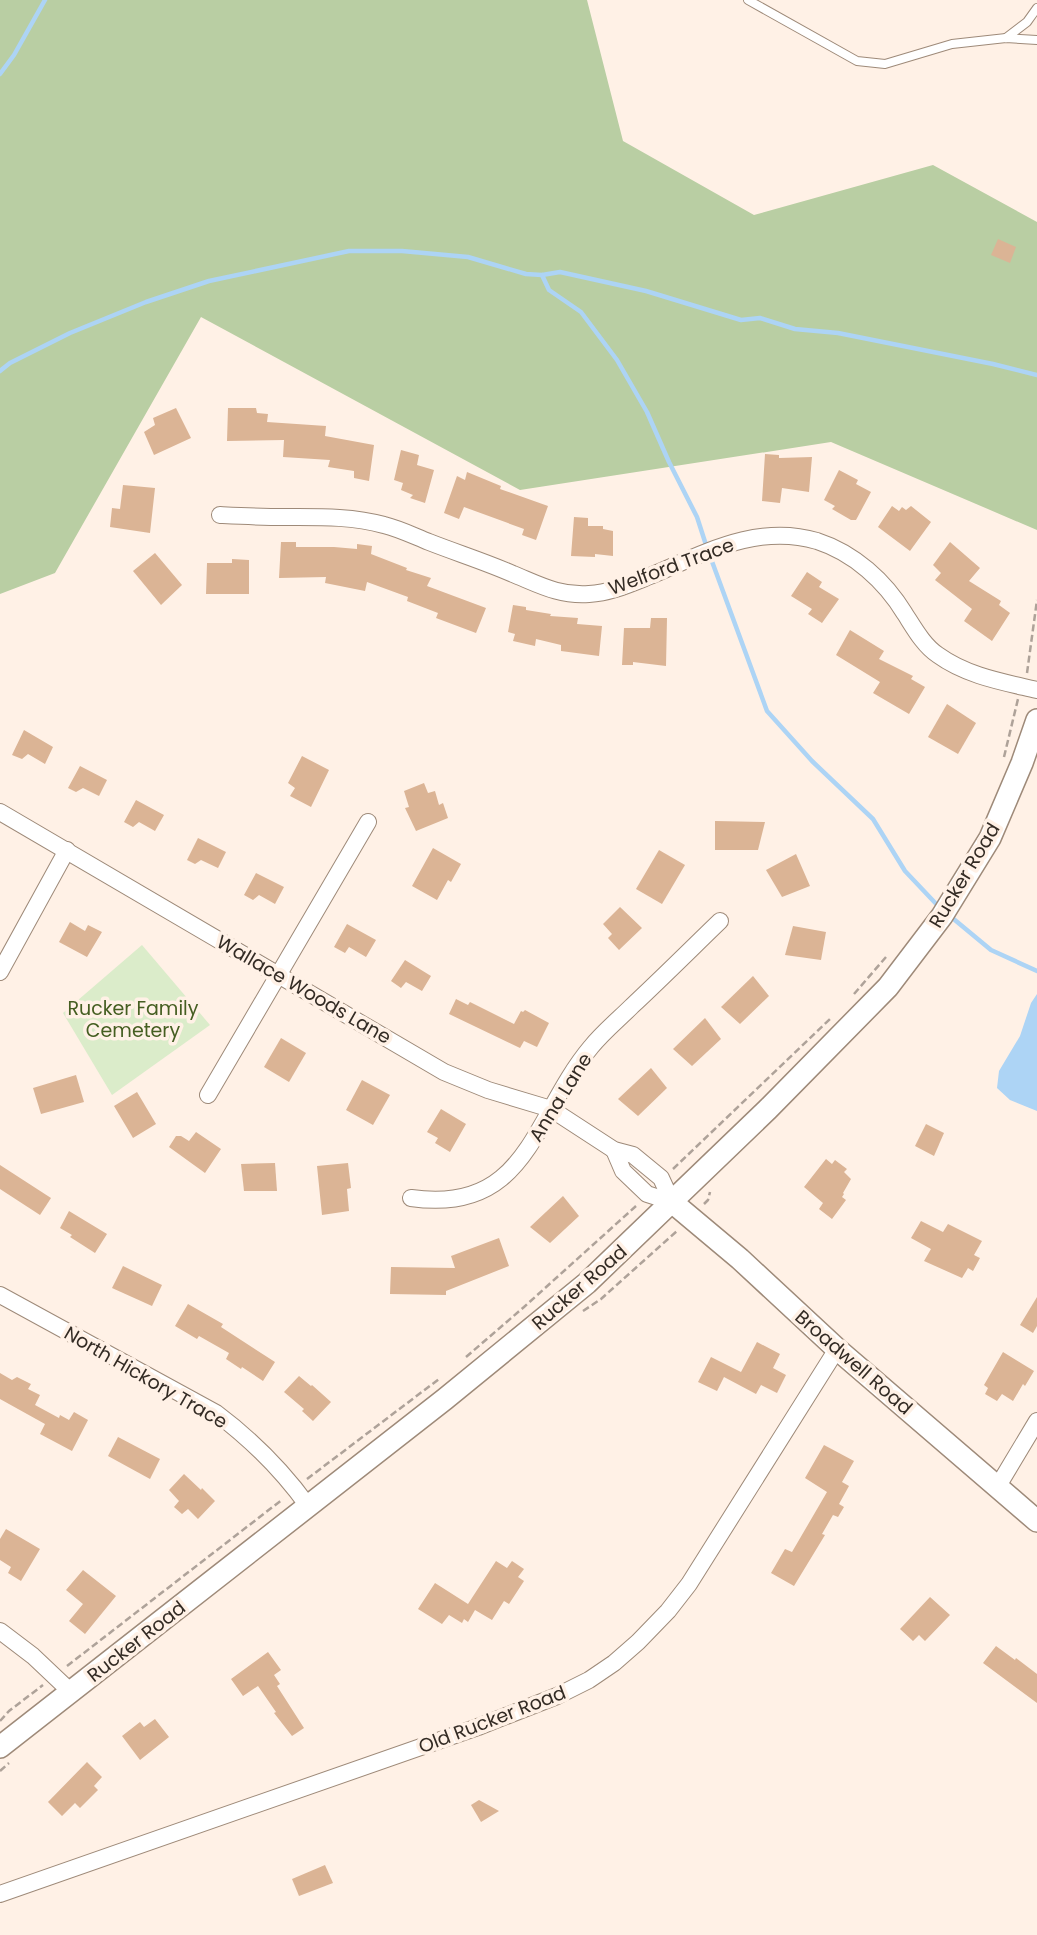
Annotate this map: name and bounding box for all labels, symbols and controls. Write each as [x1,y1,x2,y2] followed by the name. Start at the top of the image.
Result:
[605,531,738,602] street label: Welford Trace
[922,818,1006,933] street label: Rucker Road
[211,928,396,1051] street label: Wallace Woods Lane
[67,995,199,1044] park label: Rucker Family Cemetery
[522,1048,598,1147] street label: Anna Lane
[526,1238,633,1336] street label: Rucker Road
[789,1304,918,1421] street label: Broadwell Road
[59,1320,232,1435] street label: North Hickory Trace
[81,1594,191,1688] street label: Rucker Road
[415,1679,570,1760] street label: Old Rucker Road

